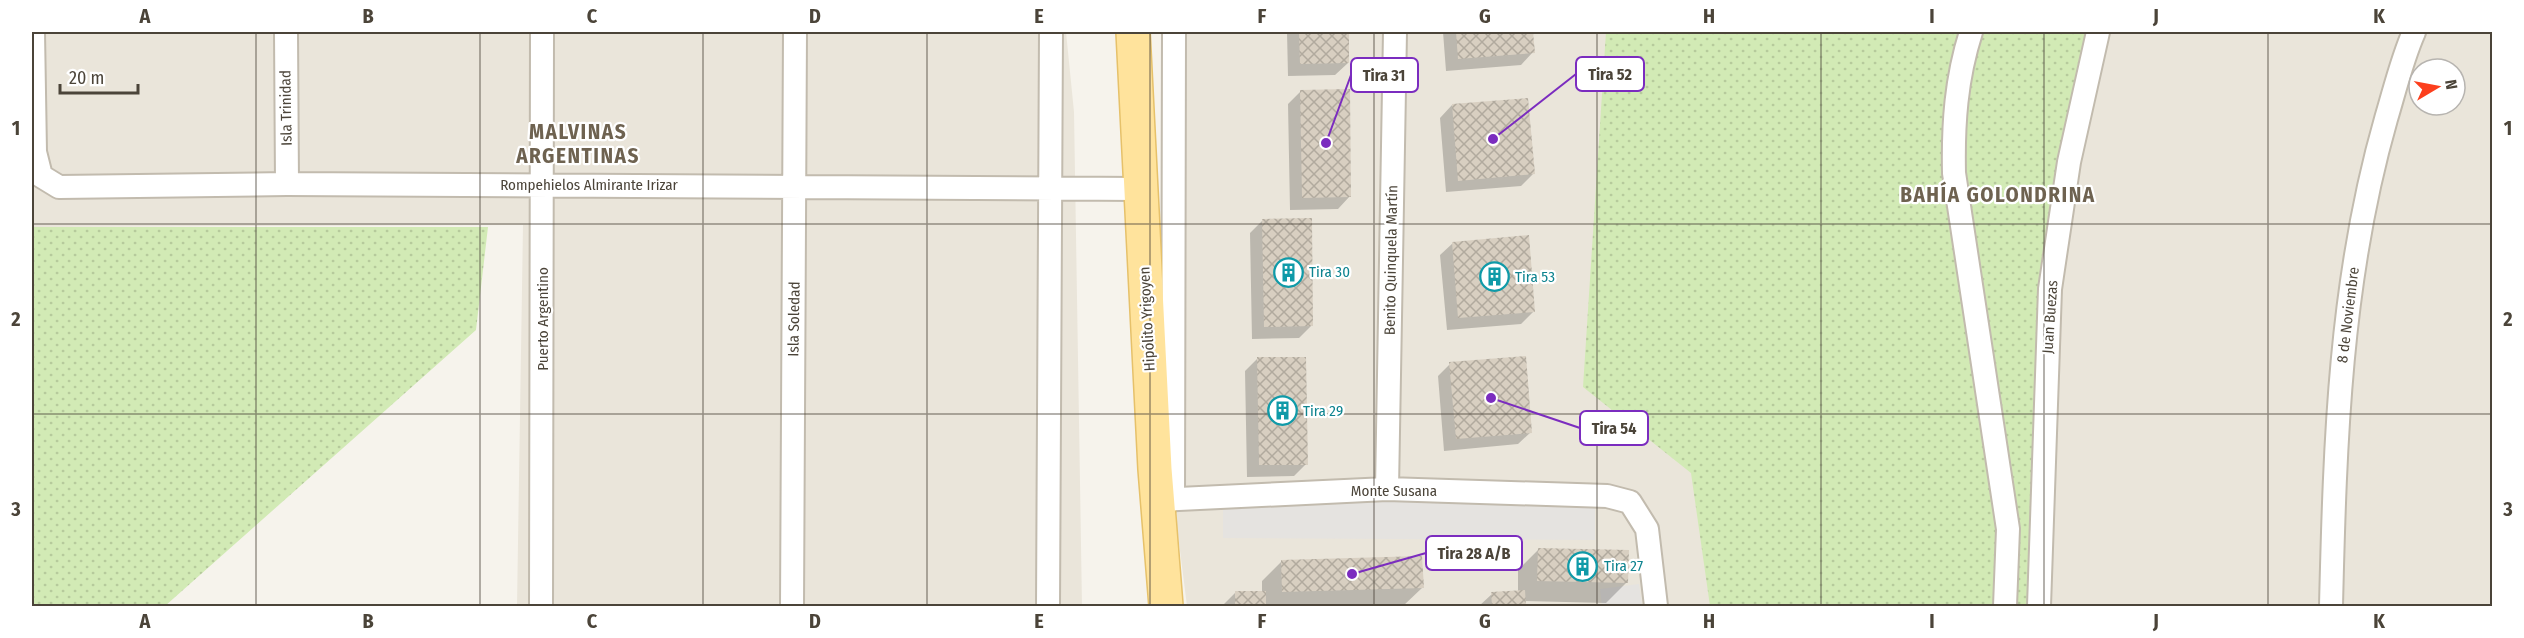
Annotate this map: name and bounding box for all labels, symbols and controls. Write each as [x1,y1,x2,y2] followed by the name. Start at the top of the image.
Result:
[139,4,152,28] text: A
[362,4,374,28] text: B
[587,4,598,28] text: C
[809,4,821,28] text: D
[1034,4,1044,28] text: E
[1258,4,1267,28] text: F
[1479,4,1491,28] text: G
[1703,4,1715,28] text: H
[1929,4,1935,28] text: I
[2152,4,2159,28] text: J
[2373,4,2385,28] text: K
[60,57,138,95] scale bar
[1576,57,1644,91] callout: Tira 52
[2407,57,2467,117] north arrow
[1351,58,1418,92] callout: Tira 31
[1588,65,1632,84] text: Tira 52
[1363,66,1405,85] text: Tira 31
[69,67,104,89] text: 20 m
[276,70,296,146] street label: Isla Trinidad
[2441,78,2461,91] text: N
[12,116,20,140] text: 1
[2504,116,2512,140] text: 1
[515,119,640,169] district label: MALVINAS ARGENTINAS
[500,176,679,194] street label: Rompehielos Almirante Irizar
[1900,181,2096,208] district label: BAHÍA GOLONDRINA
[1381,185,1401,335] street label: Benito Quinquela Martín
[1272,256,1304,288] building icon: Tira 30
[1478,261,1510,293] building icon: Tira 53
[1309,263,1350,281] place label: Tira 30
[1135,266,1159,372] street label: Hipólito Yrigoyen
[2333,266,2363,364] street label: 8 de Noviembre
[534,267,552,371] street label: Puerto Argentino
[1515,268,1555,286] place label: Tira 53
[2038,280,2062,354] street label: Juan Buezas
[784,281,804,357] street label: Isla Soledad
[10,307,21,331] text: 2
[2502,307,2513,331] text: 2
[1266,395,1298,427] building icon: Tira 29
[1303,402,1343,420] place label: Tira 29
[1580,411,1648,445] callout: Tira 54
[1592,419,1636,438] text: Tira 54
[1351,482,1437,500] street label: Monte Susana
[10,497,21,521] text: 3
[2502,497,2513,521] text: 3
[1426,536,1522,570] callout: Tira 28 A/B
[1438,544,1511,563] text: Tira 28 A/B
[1567,550,1599,582] building icon: Tira 27
[1604,557,1643,575] place label: Tira 27
[139,609,152,633] text: A
[362,609,374,633] text: B
[587,609,598,633] text: C
[809,609,821,633] text: D
[1034,609,1044,633] text: E
[1258,609,1267,633] text: F
[1479,609,1491,633] text: G
[1703,609,1715,633] text: H
[1929,609,1935,633] text: I
[2152,609,2159,633] text: J
[2373,609,2385,633] text: K

